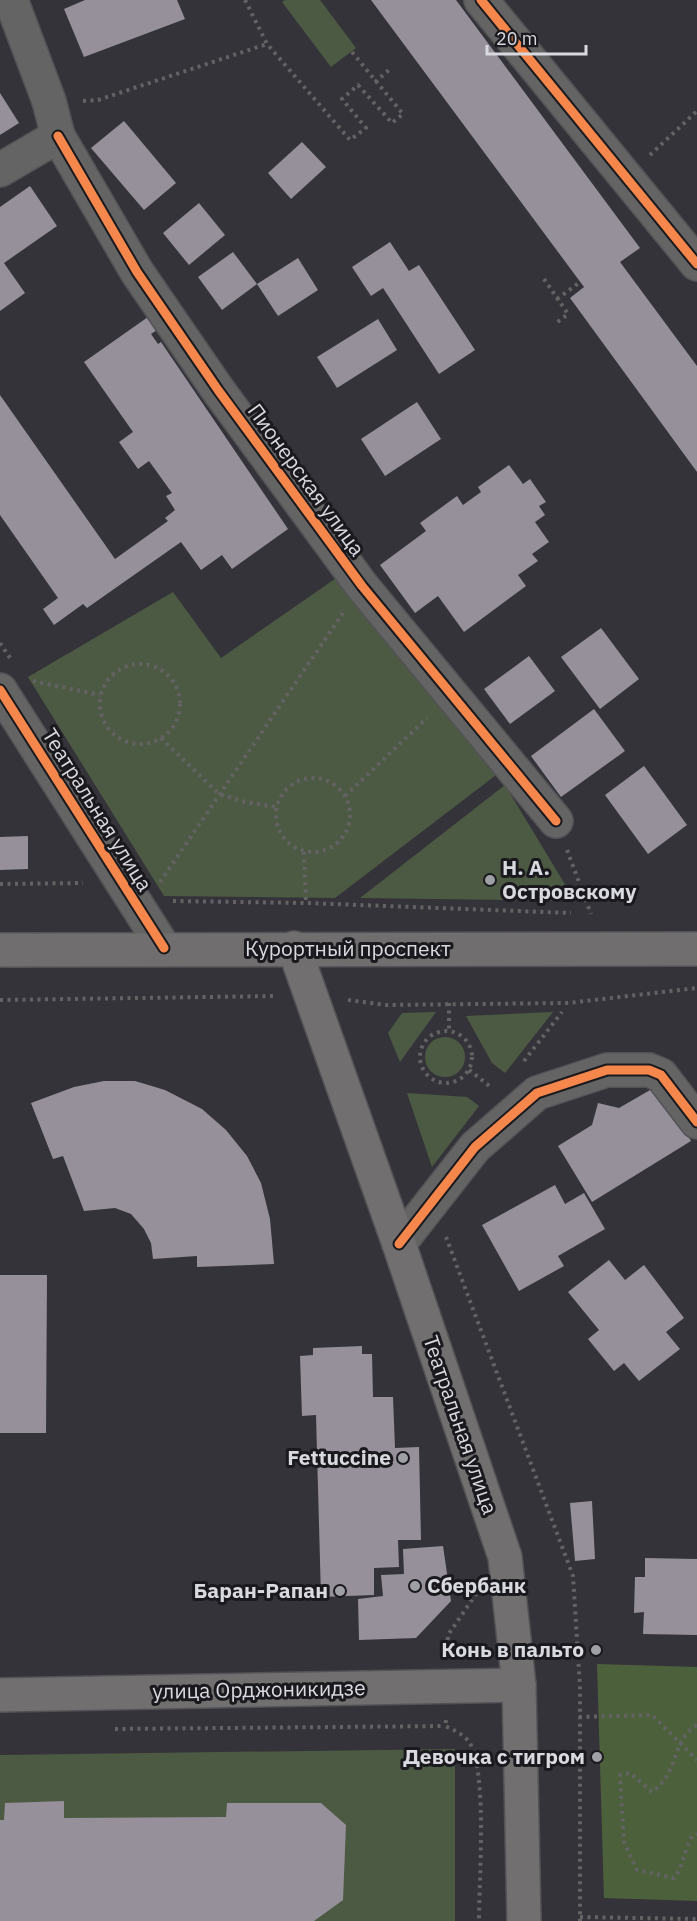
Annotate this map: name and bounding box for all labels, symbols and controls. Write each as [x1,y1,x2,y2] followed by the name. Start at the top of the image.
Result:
[487,18,586,56] scale bar
[496,27,538,50] text: 20 m
[242,397,372,561] street label: Пионерская улица
[36,723,159,896] street label: Театральная улица
[502,853,637,905] place label: Н. А. Островскому
[483,873,497,887] marker: Н. А. Островскому
[245,934,451,962] street label: Курортный проспект
[417,1332,505,1518] street label: Театральная улица
[287,1443,391,1471] place label: Fettuccine
[396,1451,410,1465] marker: Fettuccine
[427,1571,526,1599] place label: Сбербанк
[193,1576,328,1604] place label: Баран-Рапан
[408,1579,422,1593] marker: Сбербанк
[333,1584,347,1598] marker: Баран-Рапан
[441,1635,584,1663] place label: Конь в пальто
[589,1643,603,1657] marker: Конь в пальто
[152,1673,366,1705] street label: улица Орджоникидзе
[403,1742,585,1770] place label: Девочка с тигром
[590,1750,604,1764] marker: Девочка с тигром

